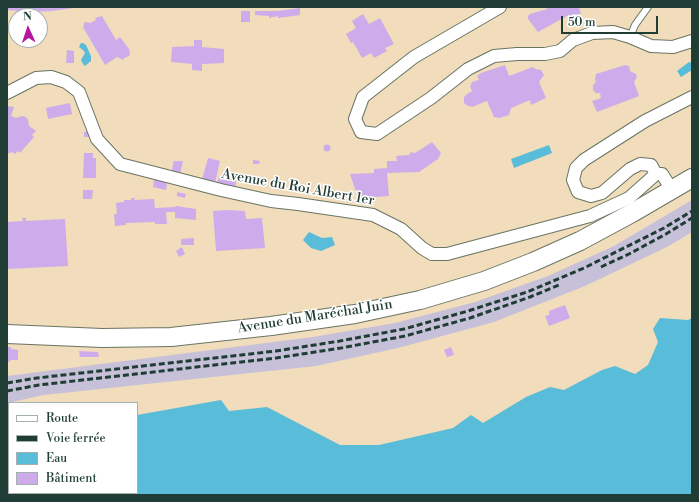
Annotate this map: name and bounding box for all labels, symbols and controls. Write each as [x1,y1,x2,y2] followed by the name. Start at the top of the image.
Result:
[8,8,48,48] north arrow
[563,8,660,34] scale bar
[23,10,32,24] text: N
[568,15,596,30] text: 50 m
[220,166,376,210] street label: Avenue du Roi Albert 1er
[236,296,394,338] street label: Avenue du Maréchal Juin
[8,402,138,494] legend
[46,411,78,426] text: Route
[46,431,106,446] text: Voie ferrée
[46,451,67,466] text: Eau
[46,471,97,486] text: Bâtiment

